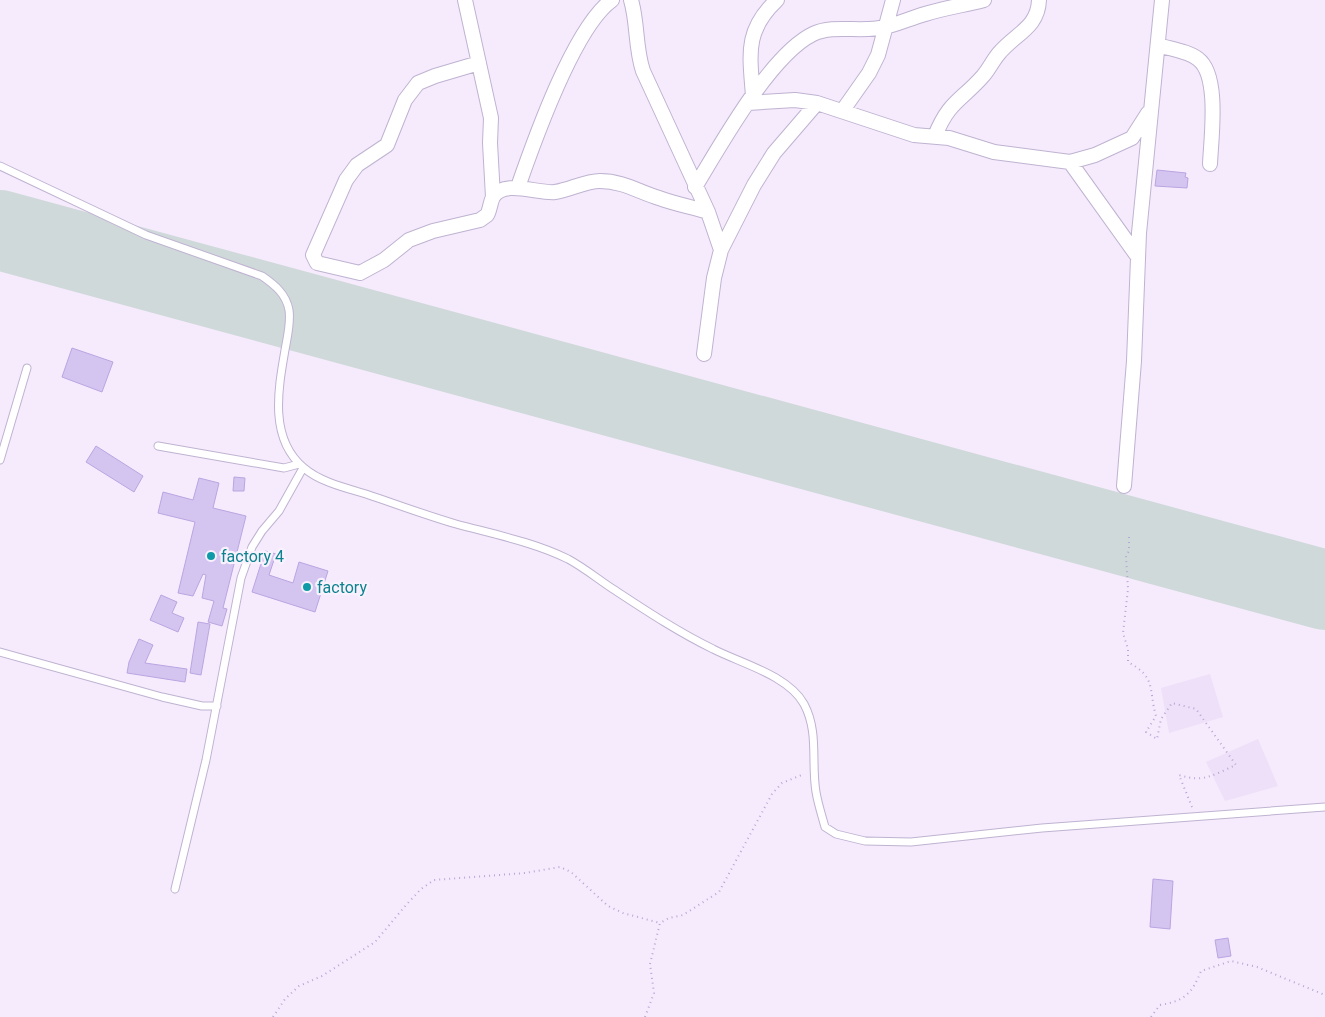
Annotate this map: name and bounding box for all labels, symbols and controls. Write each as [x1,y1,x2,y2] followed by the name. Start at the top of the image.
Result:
[221,547,284,566] place label: factory 4
[205,550,217,562] marker: factory 4
[317,578,367,597] place label: factory
[301,581,313,593] marker: factory

